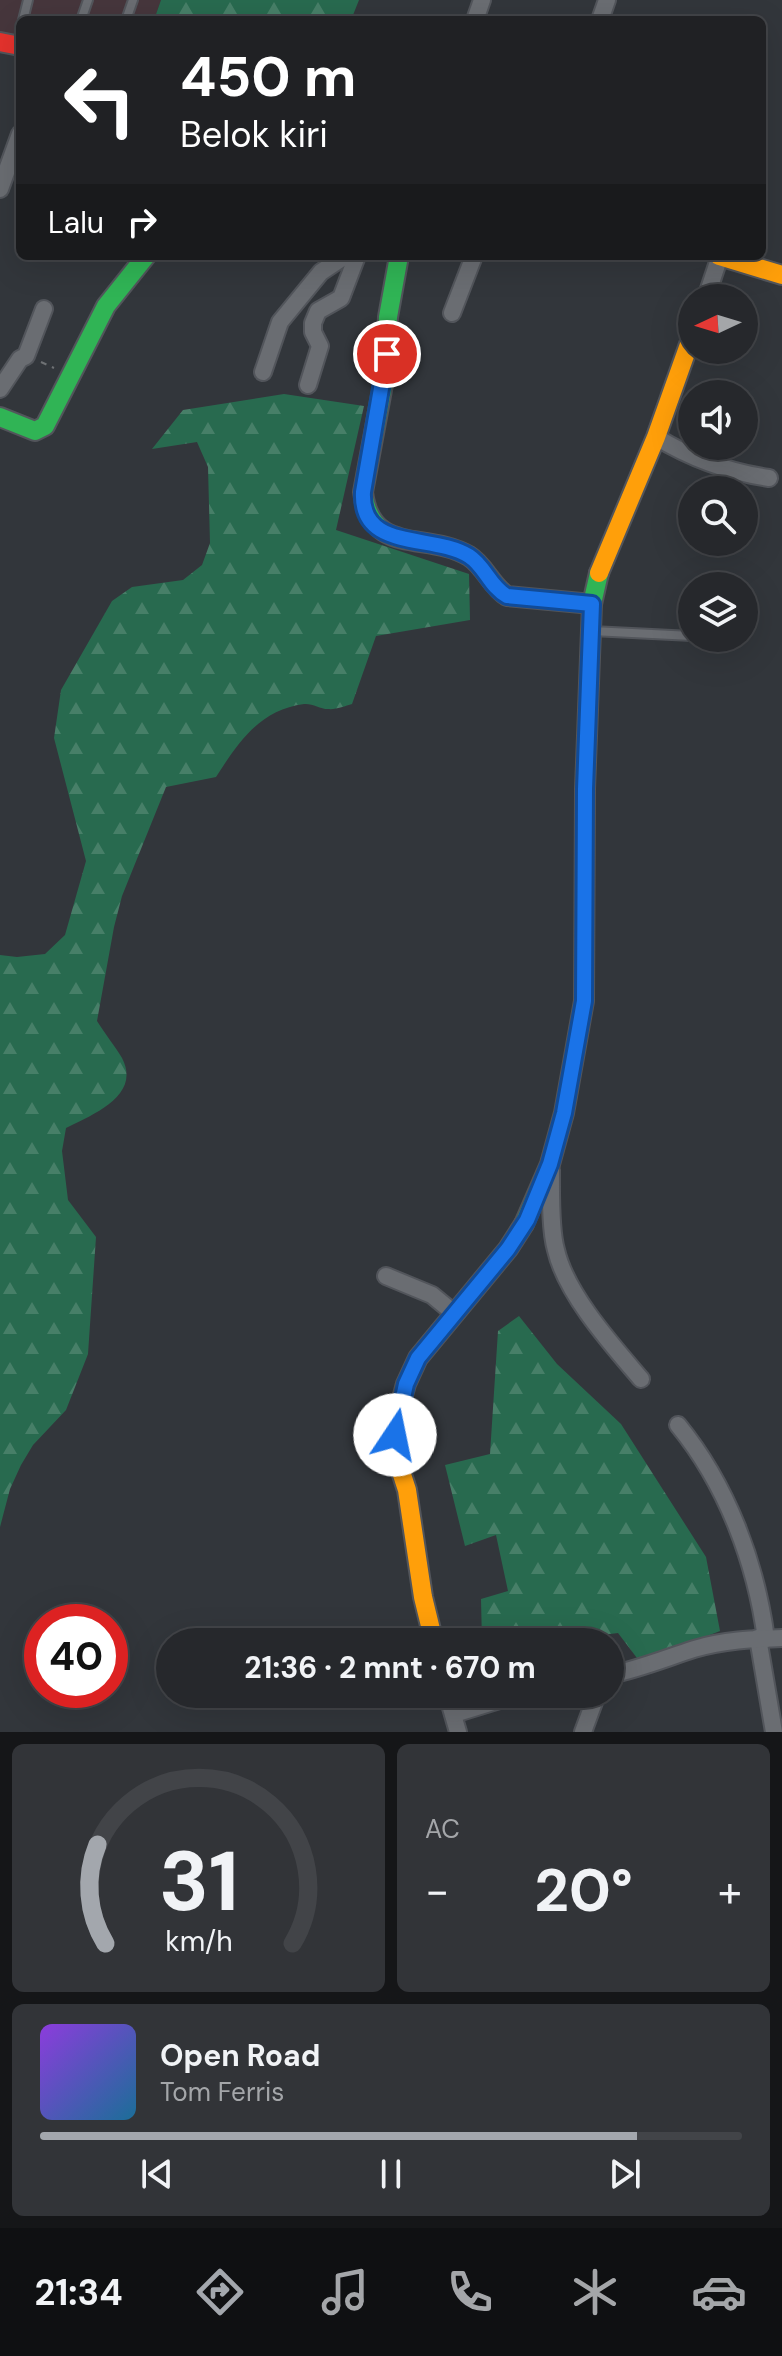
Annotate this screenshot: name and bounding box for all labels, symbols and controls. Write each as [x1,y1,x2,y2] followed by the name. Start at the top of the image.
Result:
[180,40,357,113] text: 450 m
[48,48,152,152] icon: left
[180,111,328,158] text: Belok kiri
[120,200,164,244] icon: right
[48,203,104,242] text: Lalu
[678,284,758,364] north arrow
[678,284,758,652] map controls
[353,320,421,388] pin
[365,332,409,376] icon: arrive
[678,380,758,460] button: sound
[678,476,758,556] button: search
[678,572,758,652] button: layers
[353,1393,437,1477] position arrow
[24,1604,128,1708] speed limit sign: 40
[244,1648,536,1687] text: 21:36 · 2 mnt · 670 m
[425,1812,460,1846] text: AC
[159,1827,238,1936] text: 31
[534,1851,633,1930] text: 20°
[425,1862,449,1920] text: −
[718,1862,742,1920] text: +
[165,1923,232,1960] text: km/h
[160,2036,320,2075] text: Open Road
[160,2075,284,2109] text: Tom Ferris
[135,2152,179,2196] icon: previous
[369,2152,413,2196] icon: pause
[603,2152,647,2196] icon: next
[192,2264,248,2320] icon: directions
[317,2264,373,2320] icon: music
[442,2264,498,2320] icon: phone
[567,2264,623,2320] icon: climate
[691,2264,747,2320] icon: car
[34,2269,123,2316] text: 21:34

